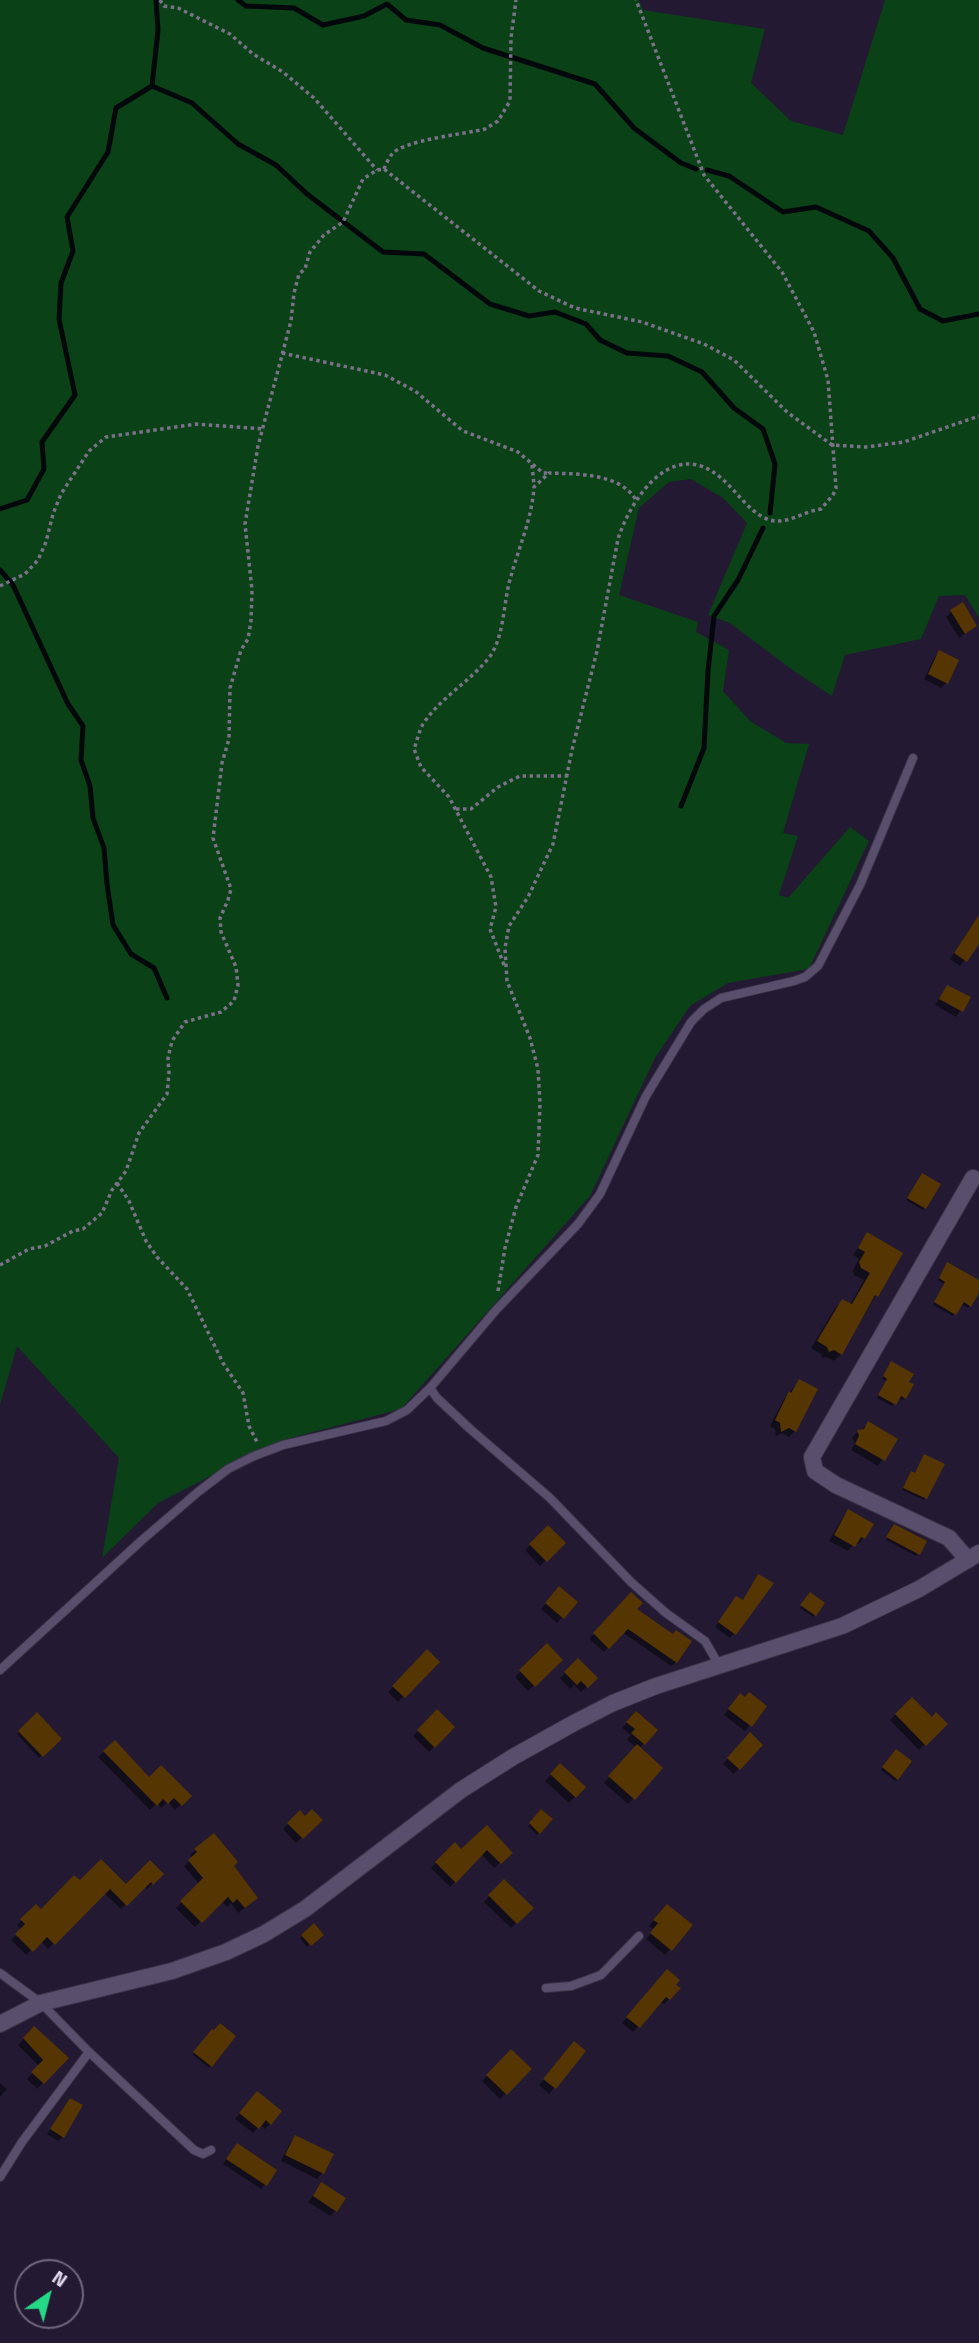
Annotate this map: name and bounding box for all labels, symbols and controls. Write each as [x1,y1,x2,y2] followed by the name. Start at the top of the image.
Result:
[14,2259,84,2329] north arrow
[46,2262,74,2294] text: N

